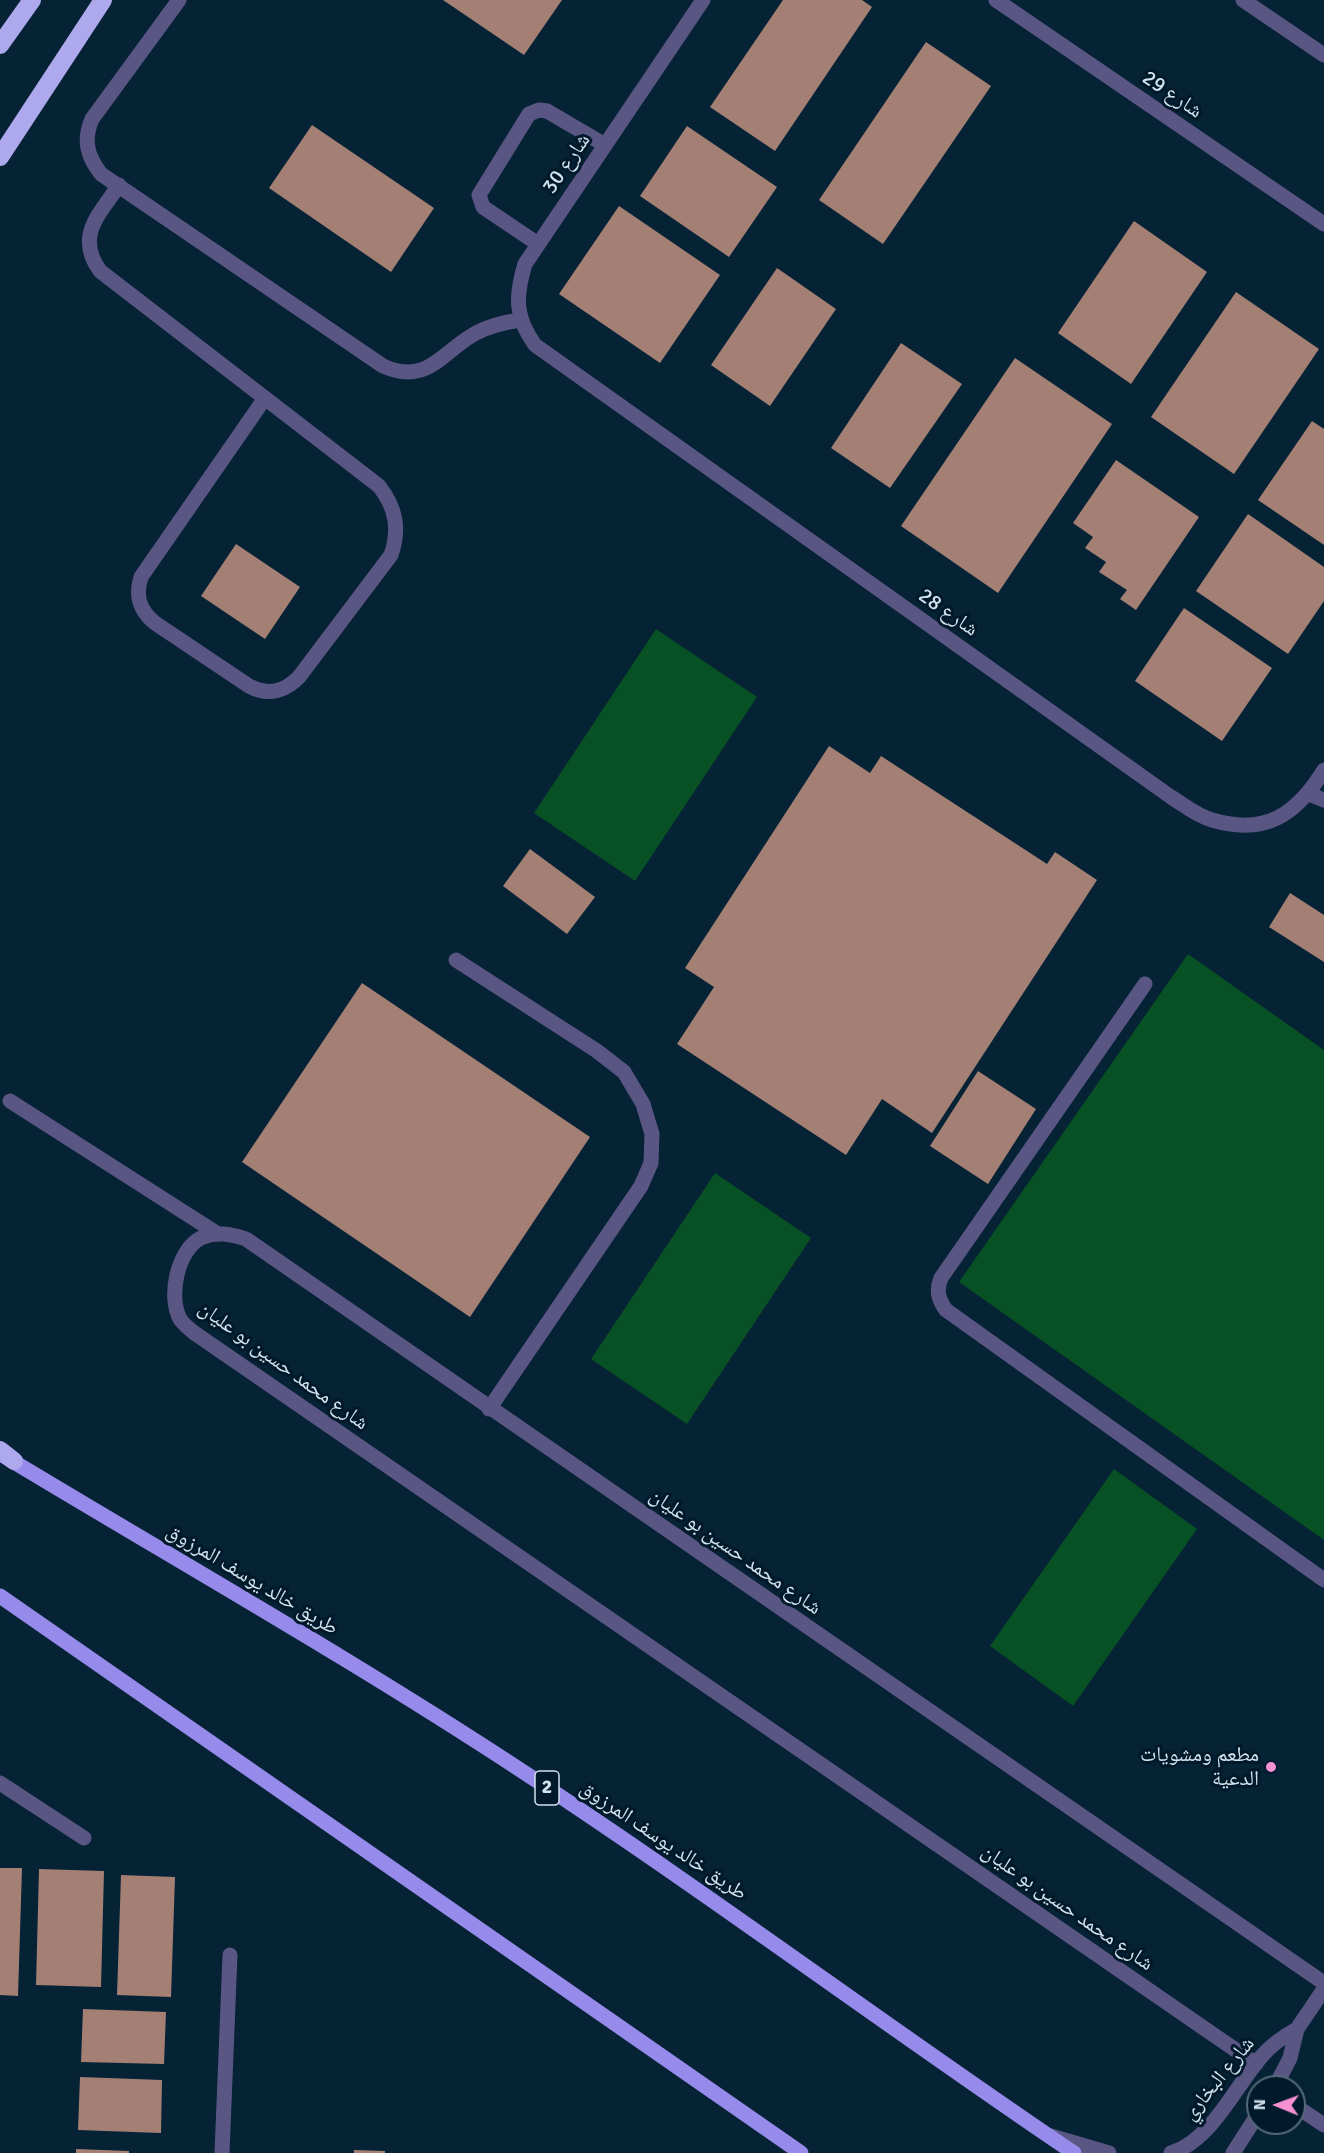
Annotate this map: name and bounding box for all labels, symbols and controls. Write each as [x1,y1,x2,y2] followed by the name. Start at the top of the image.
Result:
[1137,66,1207,124] street label: شارع 29
[538,129,596,199] street label: شارع 30
[913,583,983,643] street label: شارع 28
[193,1296,373,1436] street label: شارع محمد حسين بو عليان
[644,1483,826,1621] street label: شارع محمد حسين بو عليان
[161,1519,343,1641] street label: طريق خالد يوسف المرزوق
[1140,1742,1259,1792] place label: مطعم ومشويات الدعية
[1264,1760,1278,1774] marker: مطعم ومشويات الدعية
[535,1771,559,1805] road number: 2
[575,1776,751,1906] street label: طريق خالد يوسف المرزوق
[976,1839,1158,1977] street label: شارع محمد حسين بو عليان
[1178,2032,1260,2126] street label: شارع البخاري
[1246,2075,1306,2135] north arrow
[1250,2099,1270,2110] text: N

